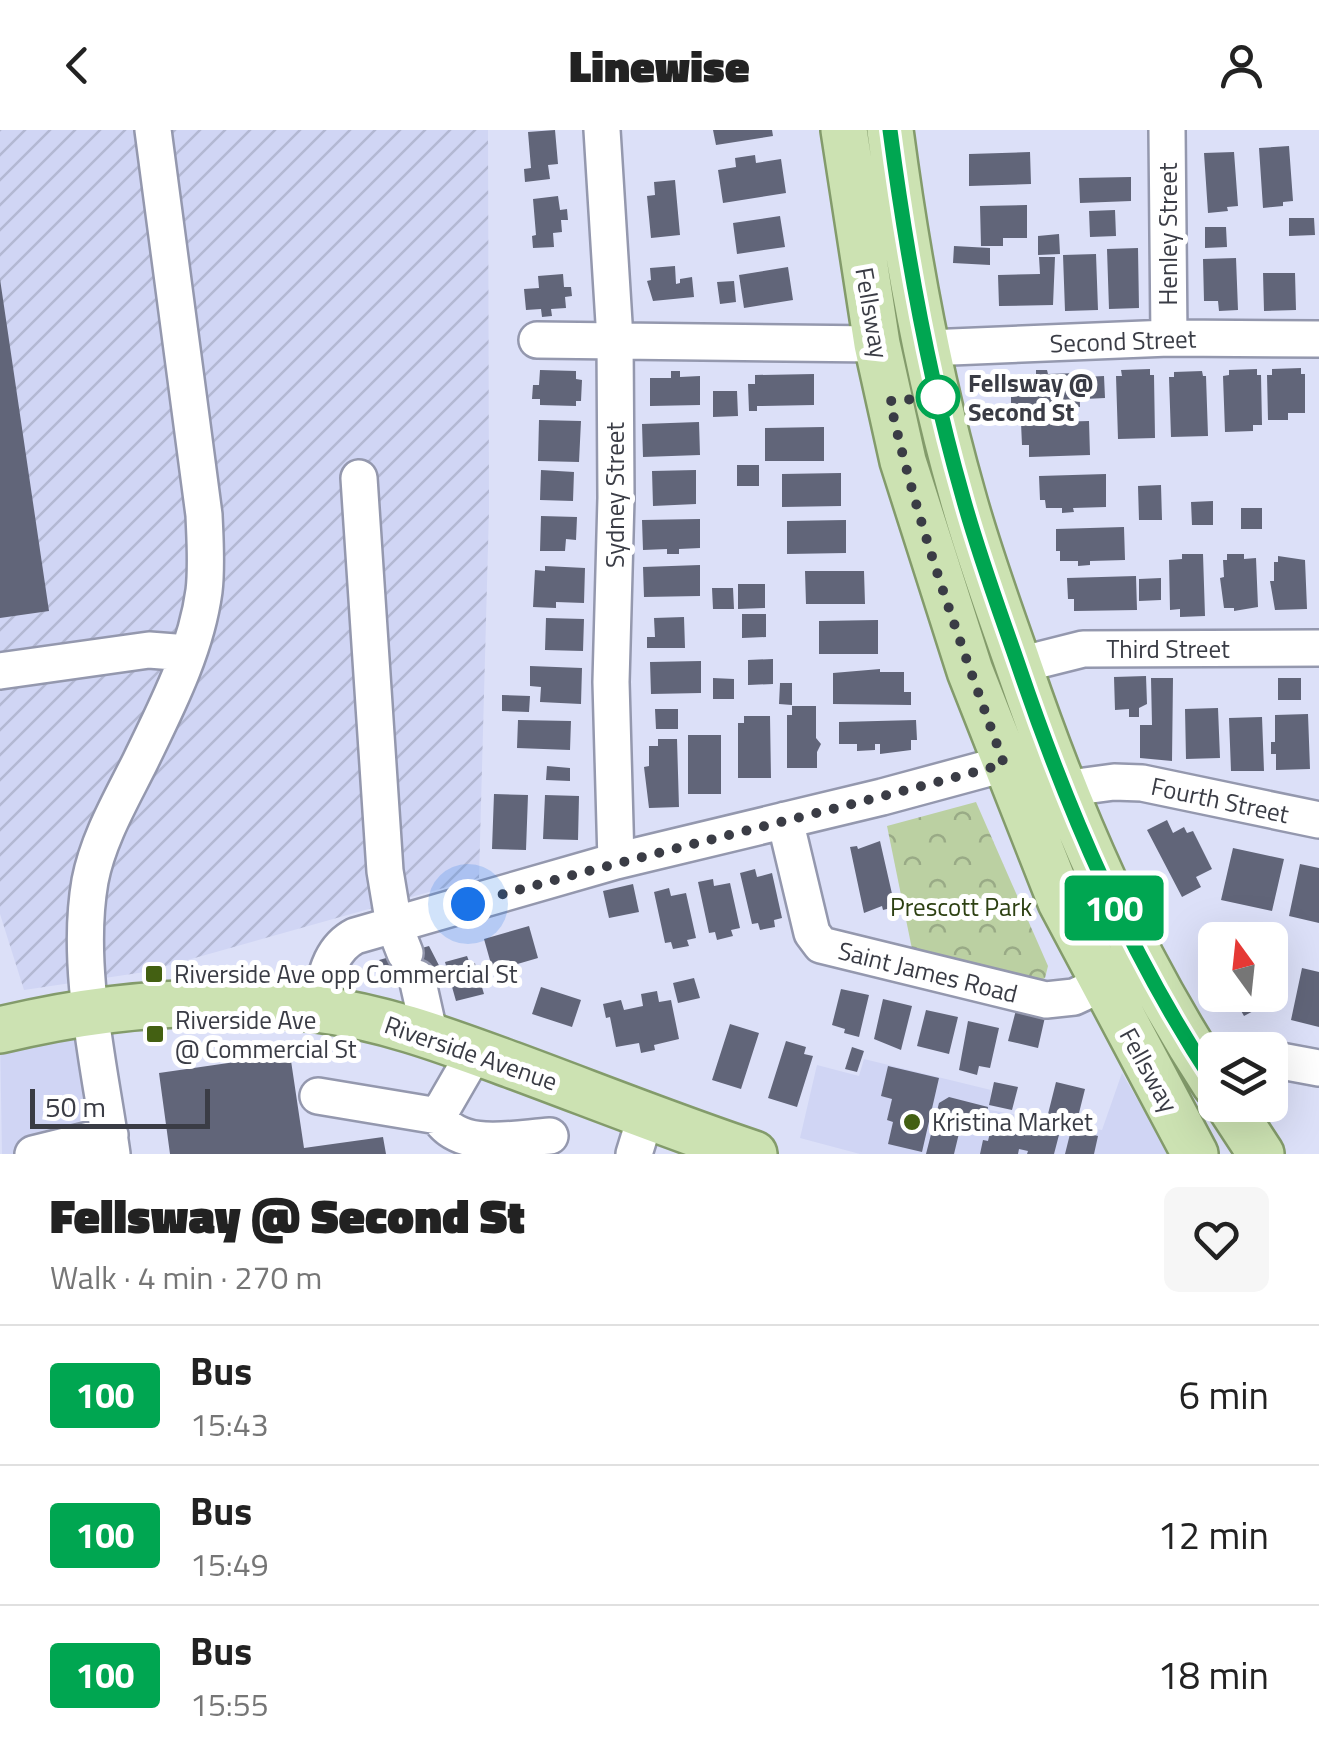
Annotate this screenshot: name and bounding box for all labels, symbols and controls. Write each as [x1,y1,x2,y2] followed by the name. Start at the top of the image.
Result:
[569,31,750,99] text: Linewise
[50,38,105,93] icon: back
[1214,38,1269,93] icon: person
[1149,162,1187,306] street label: Henley Street
[845,264,899,362] street label: Fellsway
[1049,319,1197,363] street label: Second Street
[968,364,1093,431] place label: Fellsway @ Second St
[917,376,959,418] marker: Fellsway @ Second St
[596,422,634,568] street label: Sydney Street
[1106,630,1230,668] street label: Third Street
[1148,767,1293,833] street label: Fourth Street
[1056,876,1172,940] line badge: 100
[443,879,493,929] your location
[1085,881,1143,935] text: 100
[890,888,1032,926] park label: Prescott Park
[1198,922,1288,1012] north arrow
[1198,922,1288,1122] map controls
[834,931,1022,1013] street label: Saint James Road
[174,955,518,993] place label: Riverside Ave opp Commercial St
[143,963,165,985] marker: Riverside Ave opp Commercial St
[175,1001,357,1068] place label: Riverside Ave @ Commercial St
[379,1006,563,1100] street label: Riverside Avenue
[1110,1021,1188,1119] street label: Fellsway
[144,1023,166,1045] marker: Riverside Ave @ Commercial St
[1198,1032,1288,1122] button: layers
[30,1084,210,1128] scale bar
[45,1085,106,1128] text: 50 m
[932,1103,1093,1141] place label: Kristina Market
[901,1111,923,1133] marker: Kristina Market
[50,1179,525,1252] text: Fellsway @ Second St
[1164,1187,1269,1292] button: heart
[50,1253,322,1301] text: Walk · 4 min · 270 m
[190,1342,252,1400] text: Bus
[1179,1366,1269,1424] text: 6 min
[76,1368,134,1422] text: 100
[190,1400,269,1448] text: 15:43
[190,1482,252,1540] text: Bus
[1158,1506,1269,1564] text: 12 min
[76,1508,134,1562] text: 100
[190,1540,269,1588] text: 15:49
[190,1622,252,1680] text: Bus
[1158,1646,1269,1704] text: 18 min
[76,1648,134,1702] text: 100
[190,1680,269,1728] text: 15:55

